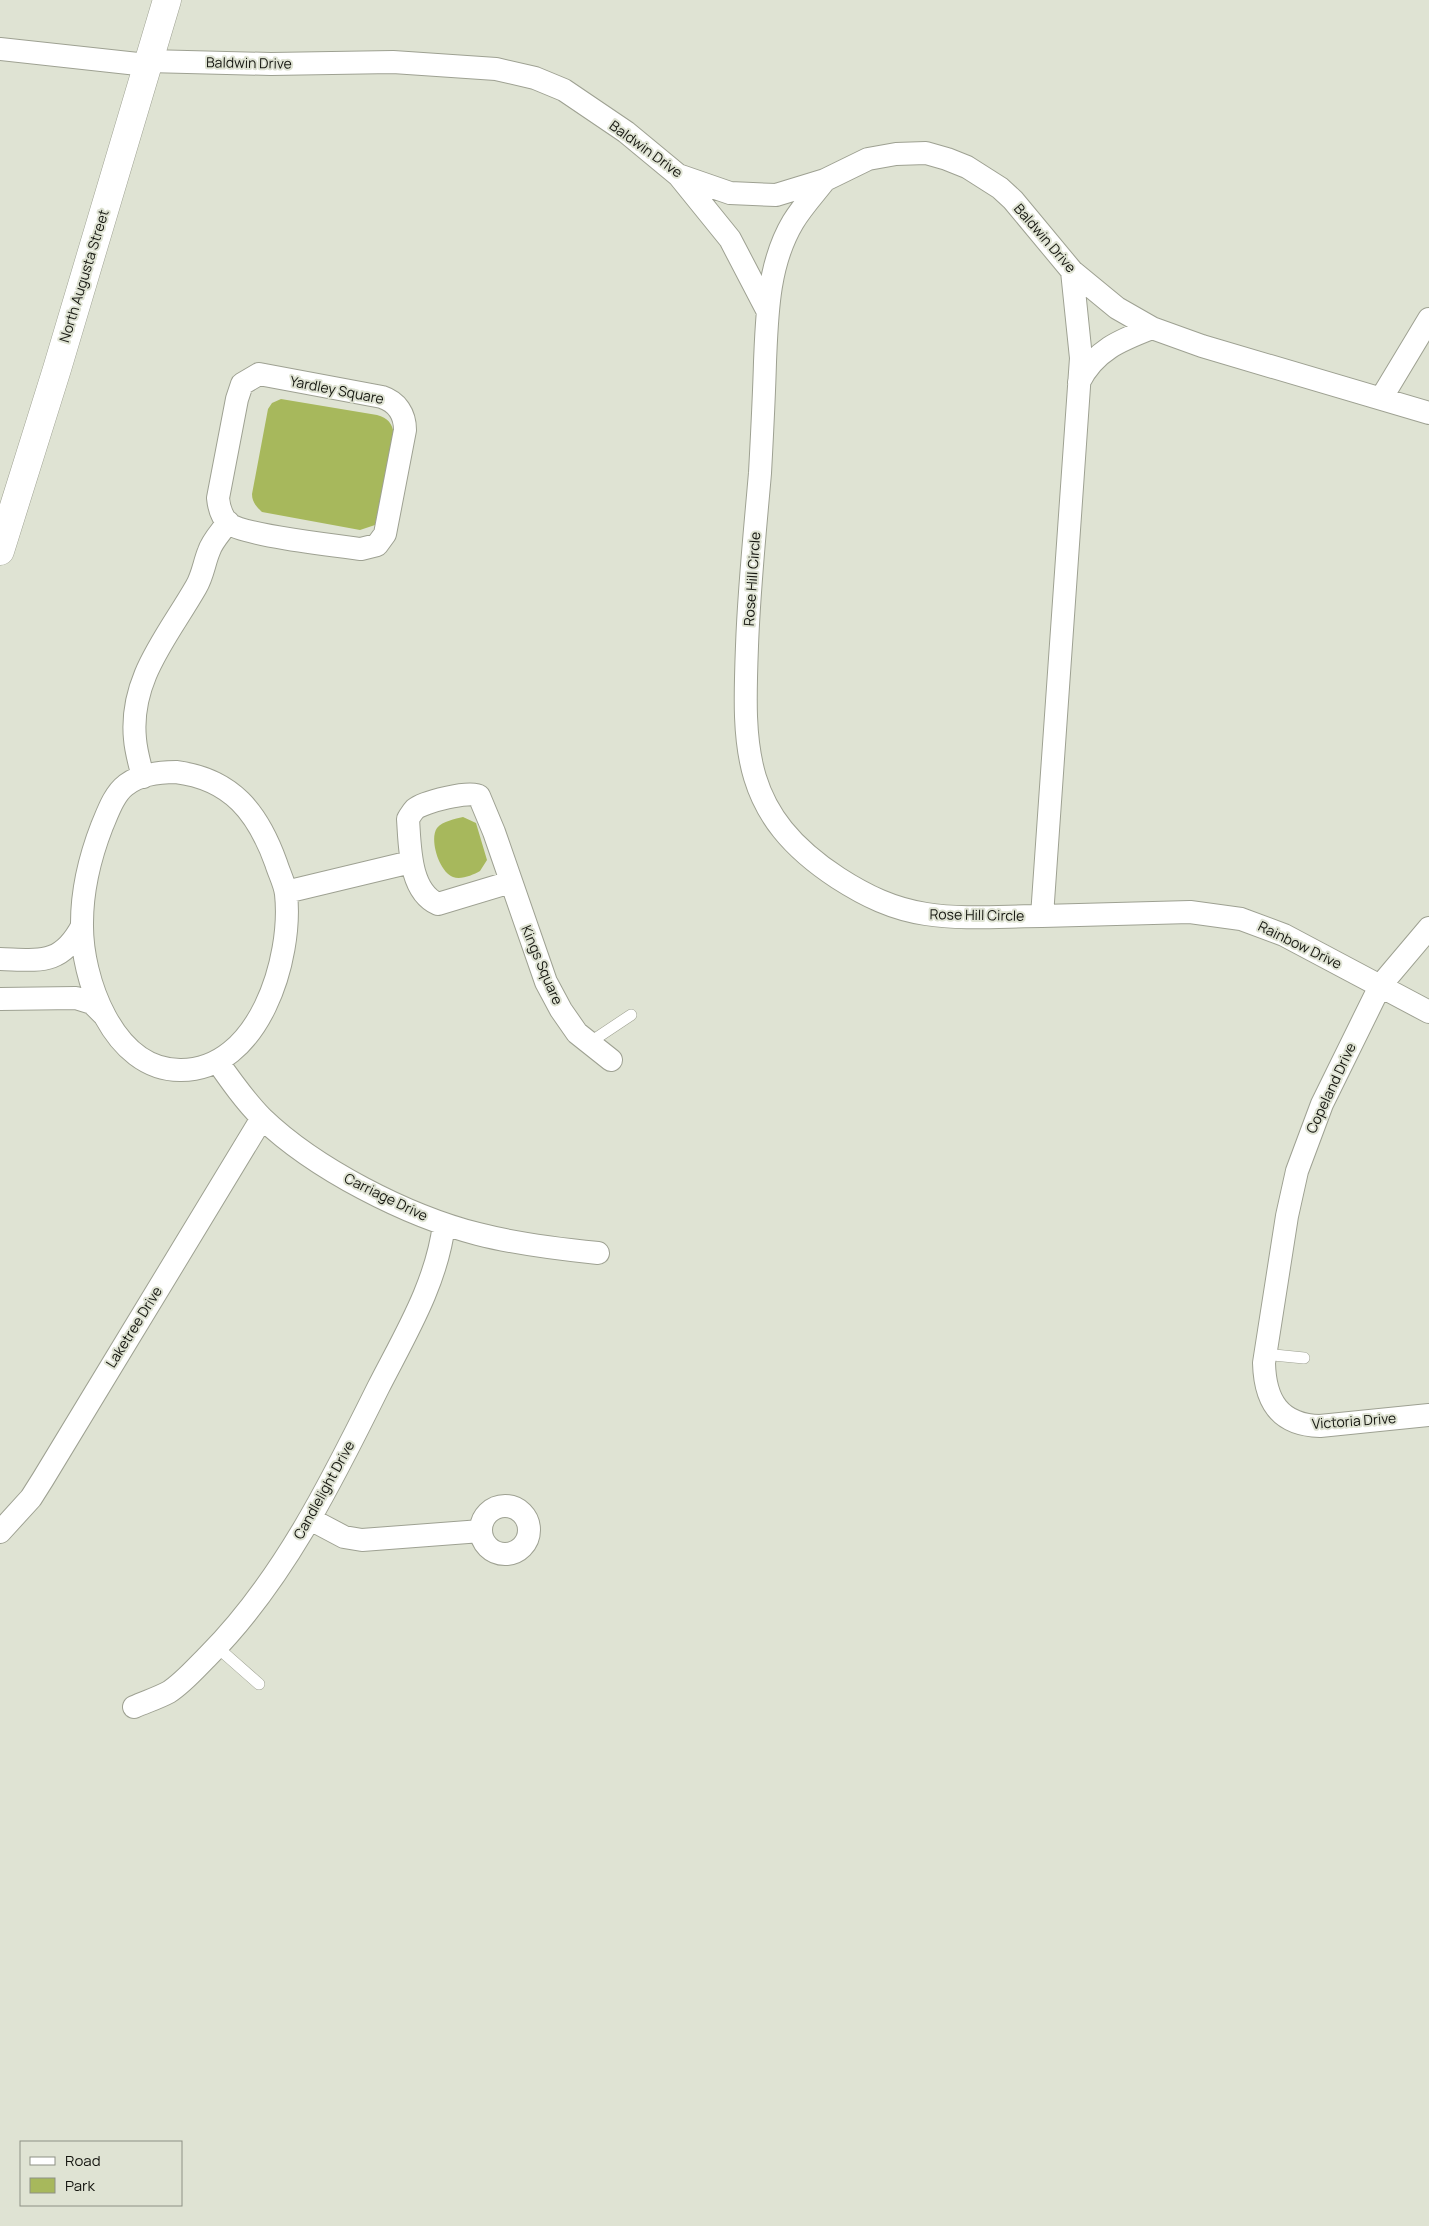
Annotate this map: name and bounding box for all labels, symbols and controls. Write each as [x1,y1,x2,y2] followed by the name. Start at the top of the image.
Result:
[206,52,292,73] street label: Baldwin Drive
[606,116,687,181] street label: Baldwin Drive
[1010,199,1081,276] street label: Baldwin Drive
[54,207,113,345] street label: North Augusta Street
[289,371,386,408] street label: Yardley Square
[739,531,764,627] street label: Rose Hill Circle
[929,904,1025,925] street label: Rose Hill Circle
[1255,916,1345,973] street label: Rainbow Drive
[517,922,568,1007] street label: Kings Square
[1301,1039,1360,1136] street label: Copeland Drive
[341,1168,431,1225] street label: Carriage Drive
[101,1283,166,1371] street label: Laketree Drive
[1311,1408,1397,1433] street label: Victoria Drive
[289,1437,359,1543] street label: Candlelight Drive
[20,2141,182,2206] legend
[65,2150,101,2171] text: Road
[65,2175,95,2196] text: Park

